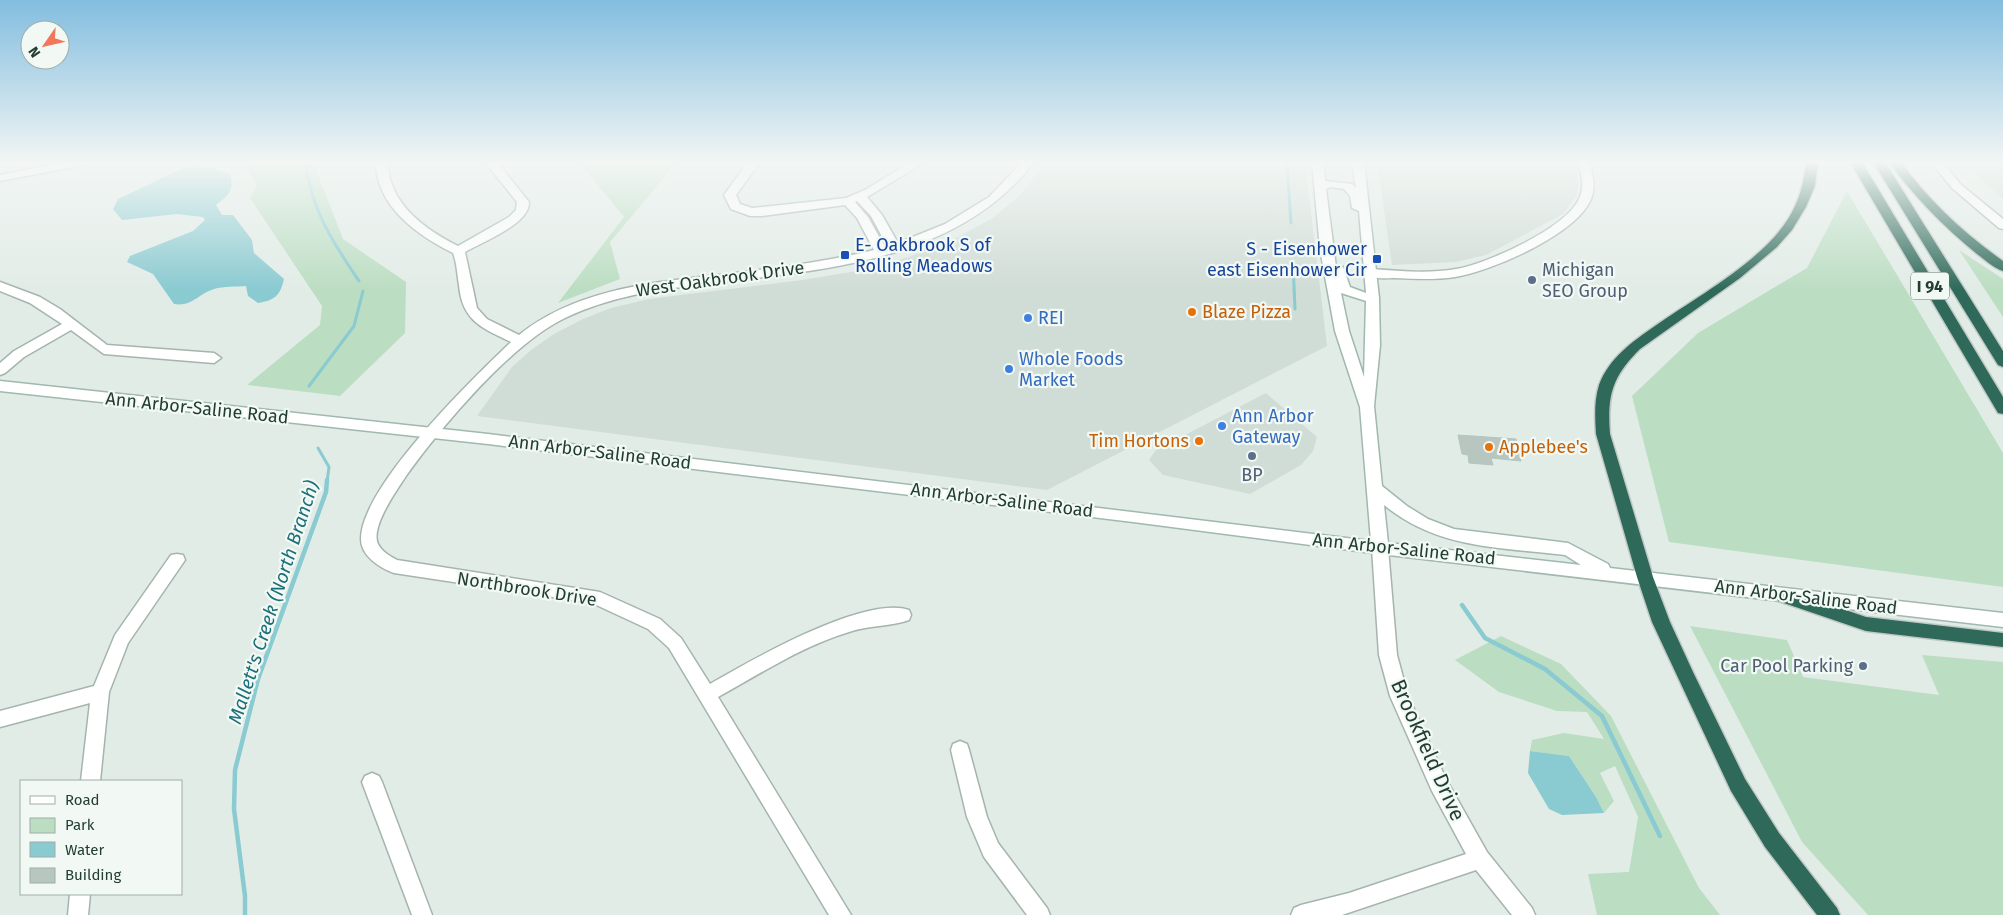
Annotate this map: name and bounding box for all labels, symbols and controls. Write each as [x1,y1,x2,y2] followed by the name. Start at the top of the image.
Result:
[20,20,70,70] north arrow
[25,43,44,61] text: N
[855,234,993,277] place label: E- Oakbrook S of Rolling Meadows
[1207,238,1367,281] place label: S - Eisenhower east Eisenhower Cir
[839,249,851,261] marker: E- Oakbrook S of Rolling Meadows
[1371,253,1383,265] marker: S - Eisenhower east Eisenhower Cir
[634,256,806,302] street label: West Oakbrook Drive
[1542,259,1628,302] place label: Michigan SEO Group
[1911,272,1949,300] road number: I 94
[1526,274,1538,286] marker: Michigan SEO Group
[1202,301,1291,323] place label: Blaze Pizza
[1186,306,1198,318] marker: Blaze Pizza
[1038,307,1064,329] place label: REI
[1022,312,1034,324] marker: REI
[1019,348,1123,391] place label: Whole Foods Market
[1003,363,1015,375] marker: Whole Foods Market
[104,387,290,429] street label: Ann Arbor-Saline Road
[1232,405,1314,448] place label: Ann Arbor Gateway
[1216,420,1228,432] marker: Ann Arbor Gateway
[507,430,693,474] street label: Ann Arbor-Saline Road
[1089,430,1189,452] place label: Tim Hortons
[1193,435,1205,447] marker: Tim Hortons
[1499,436,1588,458] place label: Applebee's
[1483,441,1495,453] marker: Applebee's
[1246,450,1258,462] marker: BP
[1241,464,1263,486] place label: BP
[223,478,324,727] water label: Mallett's Creek (North Branch)
[909,478,1095,522] street label: Ann Arbor-Saline Road
[1311,528,1497,570] street label: Ann Arbor-Saline Road
[456,567,598,611] street label: Northbrook Drive
[1713,575,1899,619] street label: Ann Arbor-Saline Road
[1720,655,1854,677] place label: Car Pool Parking
[1857,660,1869,672] marker: Car Pool Parking
[1385,675,1471,825] street label: Brookfield Drive
[20,780,182,895] legend
[65,791,100,809] text: Road
[65,816,95,834] text: Park
[65,841,104,859] text: Water
[65,866,121,884] text: Building

